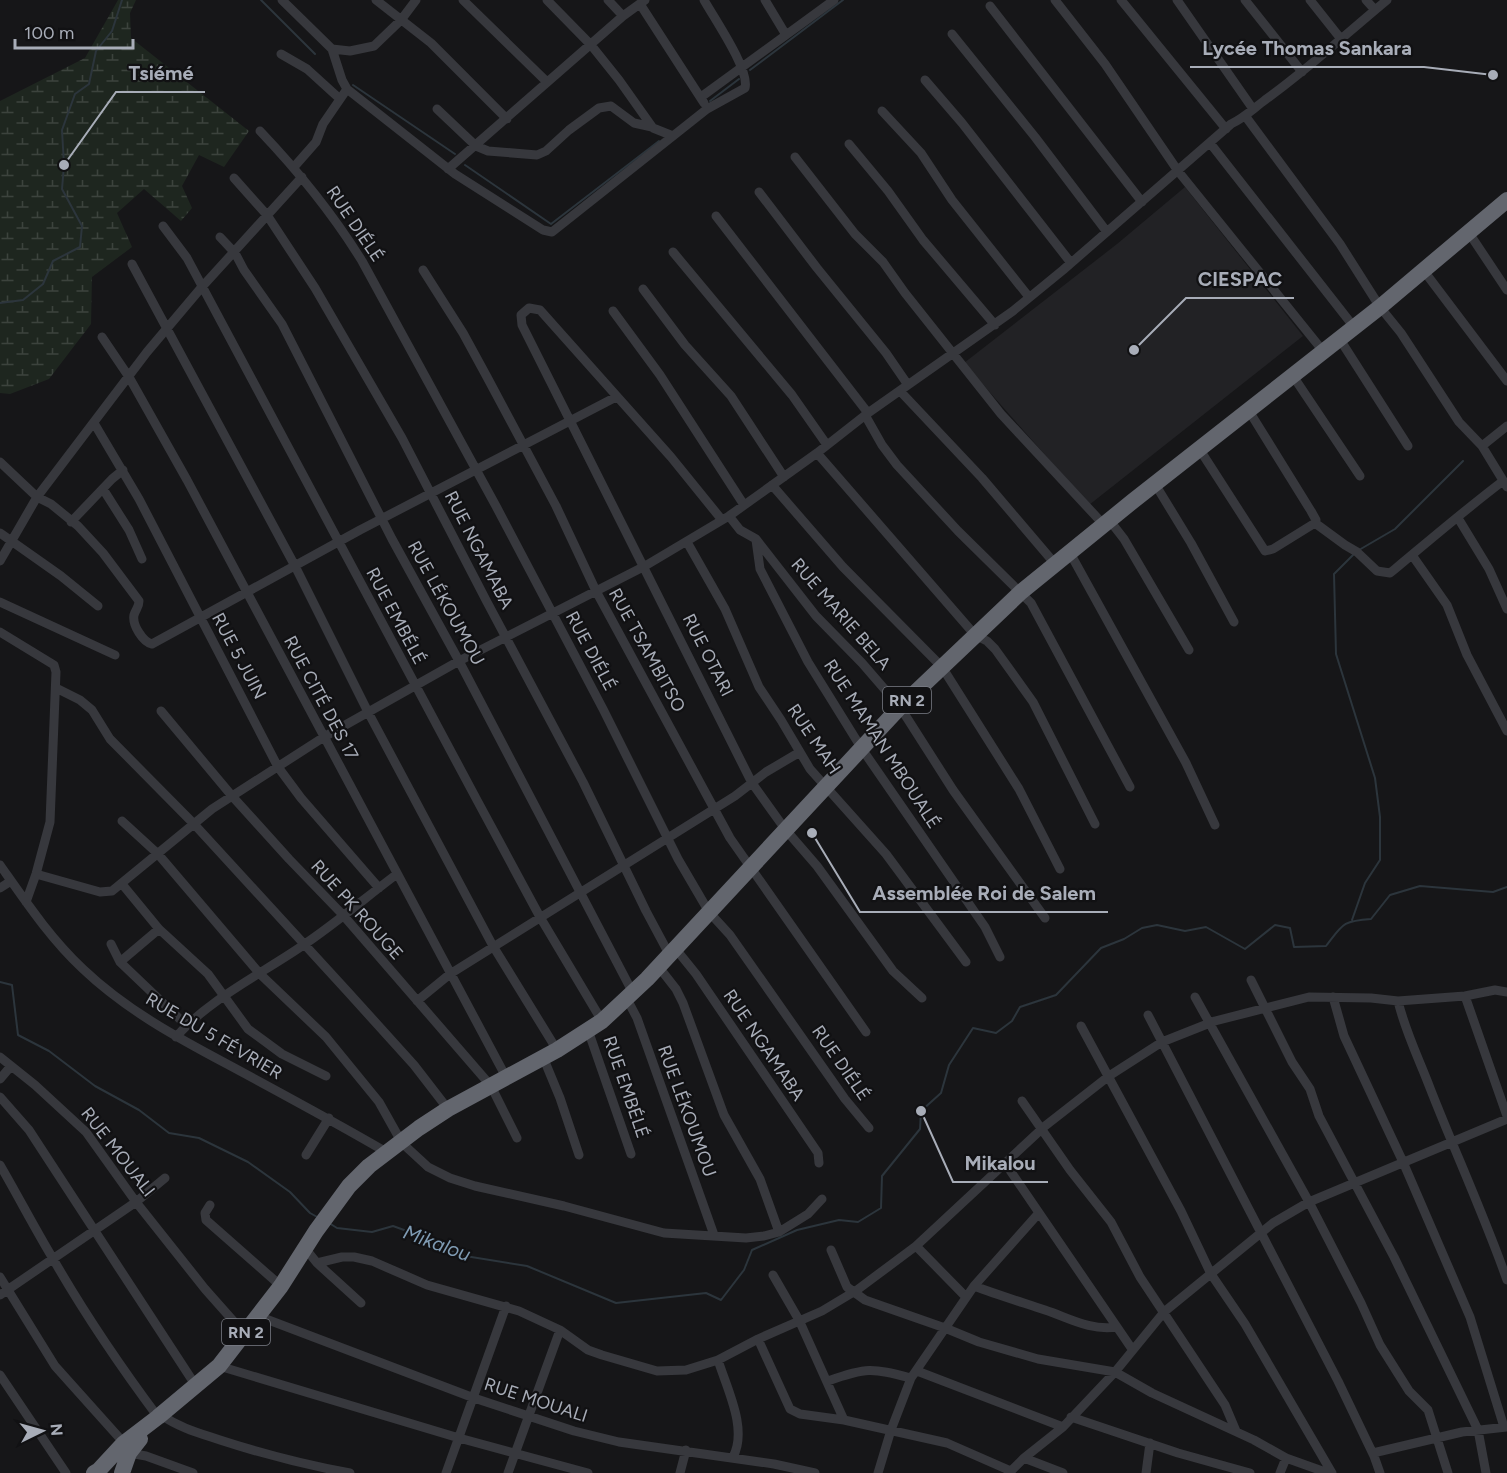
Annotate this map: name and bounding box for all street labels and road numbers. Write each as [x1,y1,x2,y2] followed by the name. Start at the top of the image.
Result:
[322,182,388,266] street label: RUE DIÉLÉ
[440,487,518,613] street label: RUE NGAMABA
[403,537,489,669] street label: RUE LÉKOUMOU
[786,554,896,674] street label: RUE MARIE BELA
[361,564,431,668] street label: RUE EMBÉLÉ
[604,584,690,716] street label: RUE TSAMBITSO
[561,607,621,695] street label: RUE DIÉLÉ
[207,609,271,703] street label: RUE 5 JUIN
[678,610,738,700] street label: RUE OTARI
[279,632,363,764] street label: RUE CITÉ DES 17
[819,655,945,833] street label: RUE MAMAN MBOUALÉ
[883,687,931,713] road number: RN 2
[783,700,845,778] street label: RUE MAH
[306,855,408,965] street label: RUE PK ROUGE
[719,985,809,1105] street label: RUE NGAMABA
[142,988,286,1084] street label: RUE DU 5 FÉVRIER
[807,1021,875,1105] street label: RUE DIÉLÉ
[598,1033,654,1141] street label: RUE EMBÉLÉ
[653,1042,721,1180] street label: RUE LÉKOUMOU
[76,1103,160,1201] street label: RUE MOUALI
[222,1319,270,1345] road number: RN 2
[482,1373,590,1427] street label: RUE MOUALI

